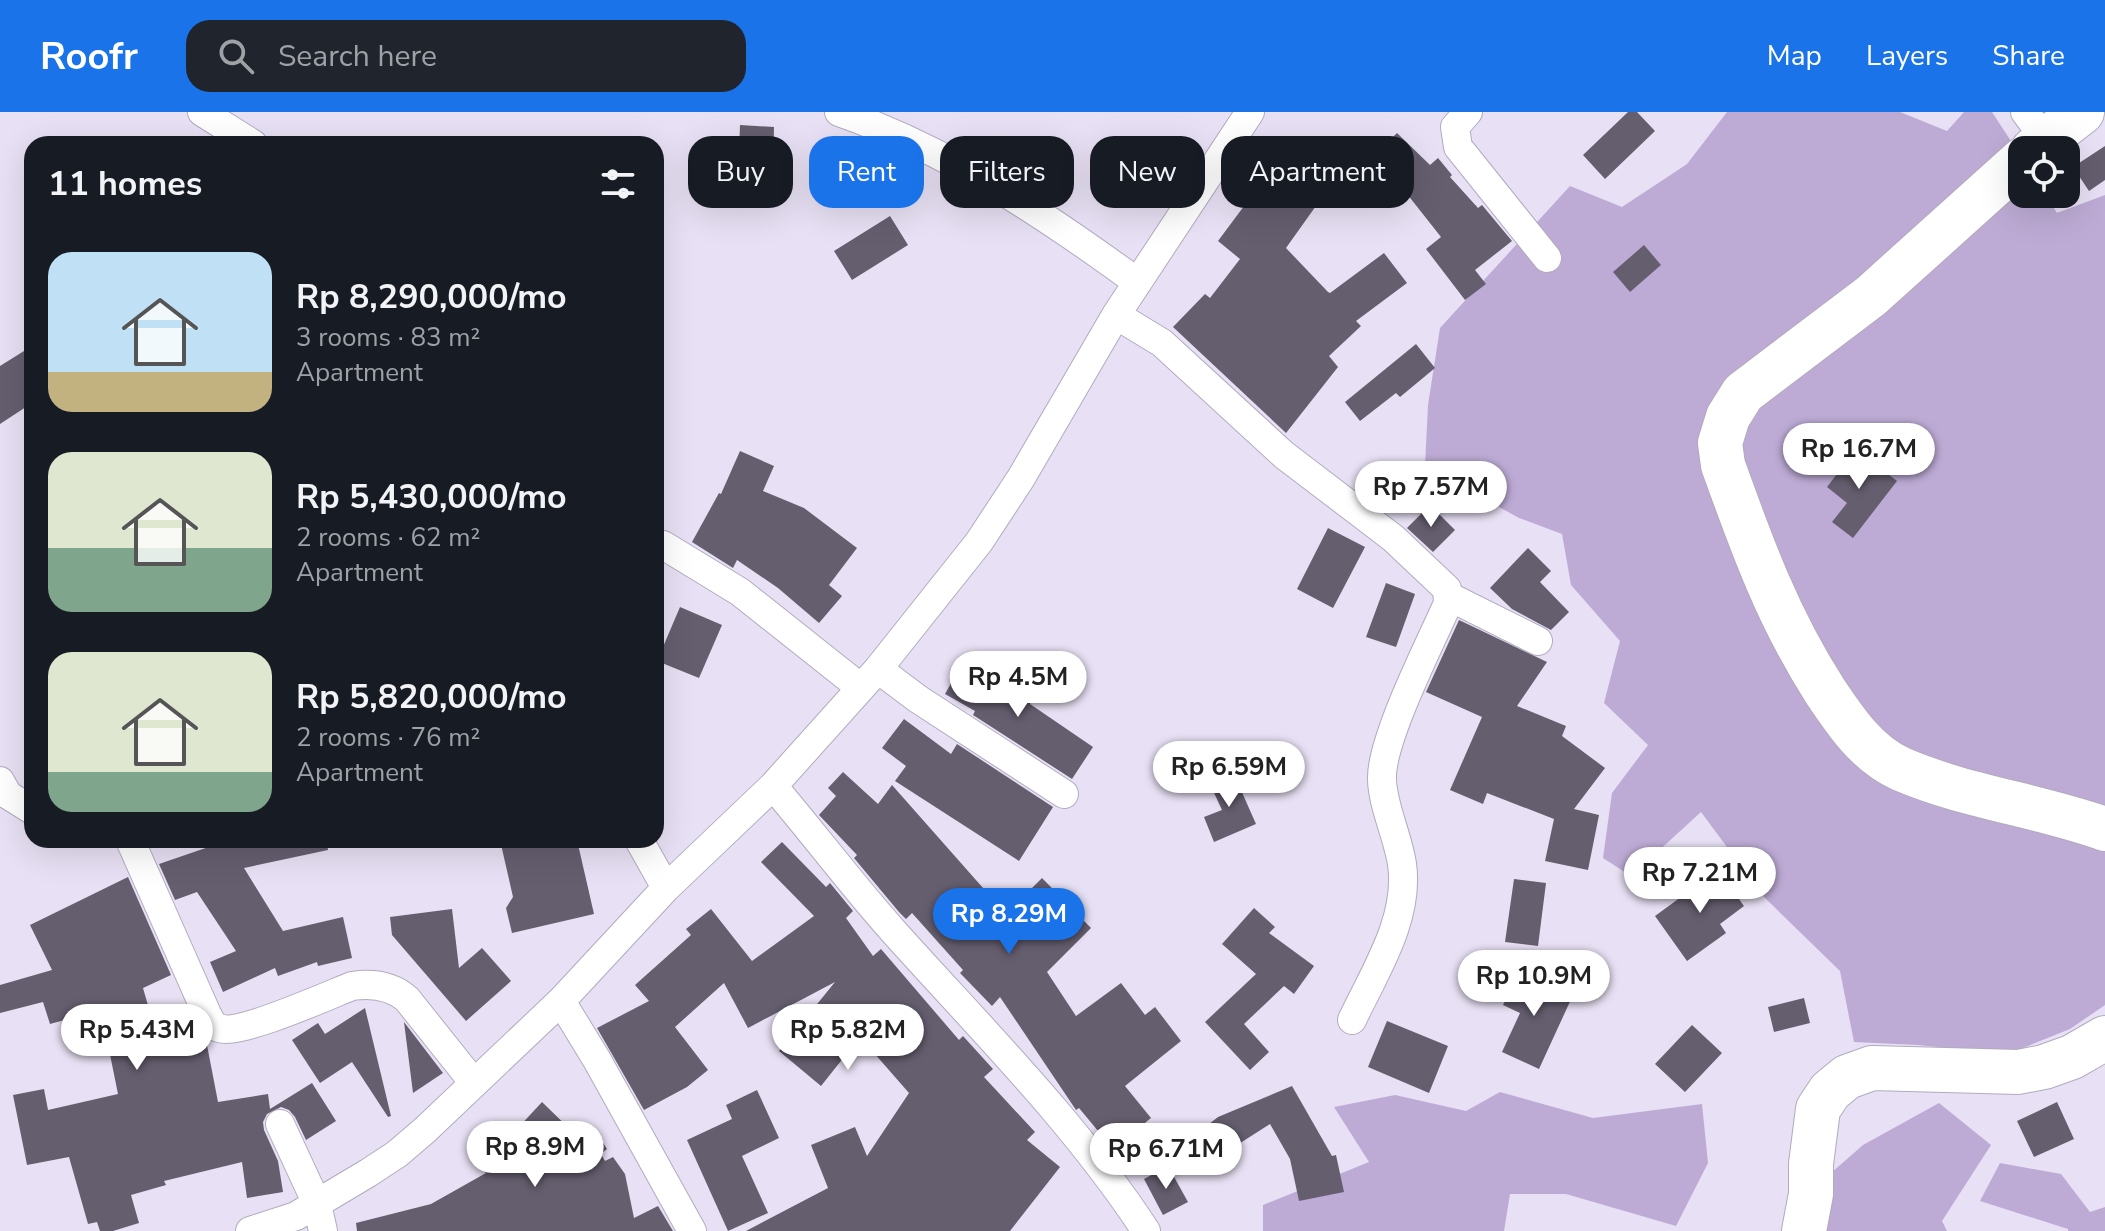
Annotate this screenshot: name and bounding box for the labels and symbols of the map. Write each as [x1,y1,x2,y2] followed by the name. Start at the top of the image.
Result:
[1776,423,1942,491] pin: Rp 16.7M
[1348,461,1514,529] pin: Rp 7.57M
[944,651,1092,719] pin: Rp 4.5M
[1146,741,1312,809] pin: Rp 6.59M
[1617,847,1783,915] pin: Rp 7.21M
[926,888,1092,956] pin: Rp 8.29M
[1451,950,1617,1018] pin: Rp 10.9M
[54,1004,220,1072] pin: Rp 5.43M
[765,1004,931,1072] pin: Rp 5.82M
[461,1121,609,1189] pin: Rp 8.9M
[1083,1123,1249,1191] pin: Rp 6.71M

